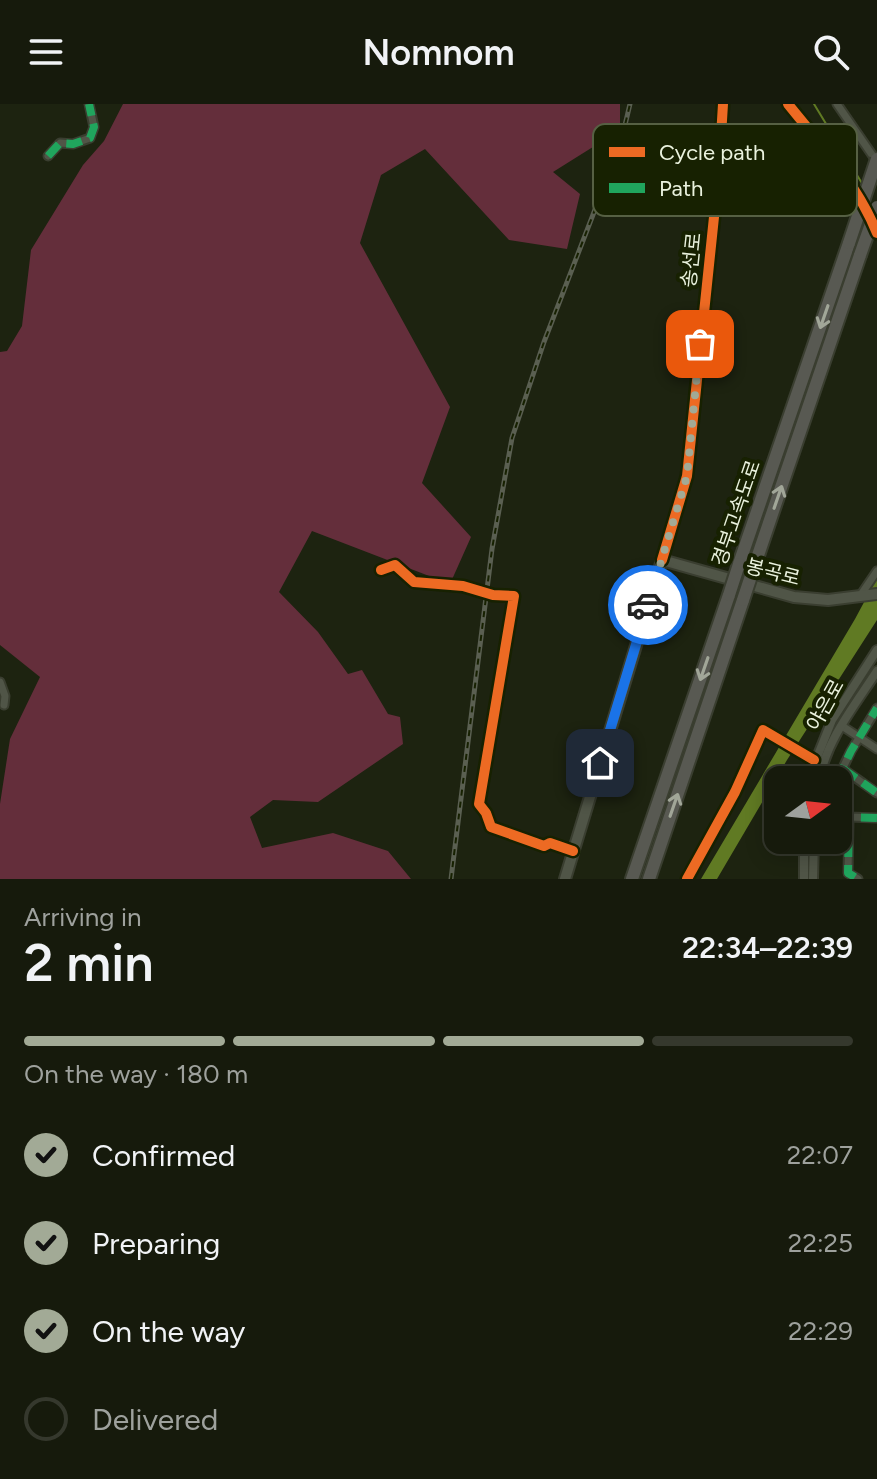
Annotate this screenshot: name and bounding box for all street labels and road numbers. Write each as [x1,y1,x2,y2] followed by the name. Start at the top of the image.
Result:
[676,231,706,289] street label: 송선로
[707,457,765,569] street label: 경부고속도로
[743,554,803,590] street label: 봉곡로
[801,675,849,735] street label: 야은로

